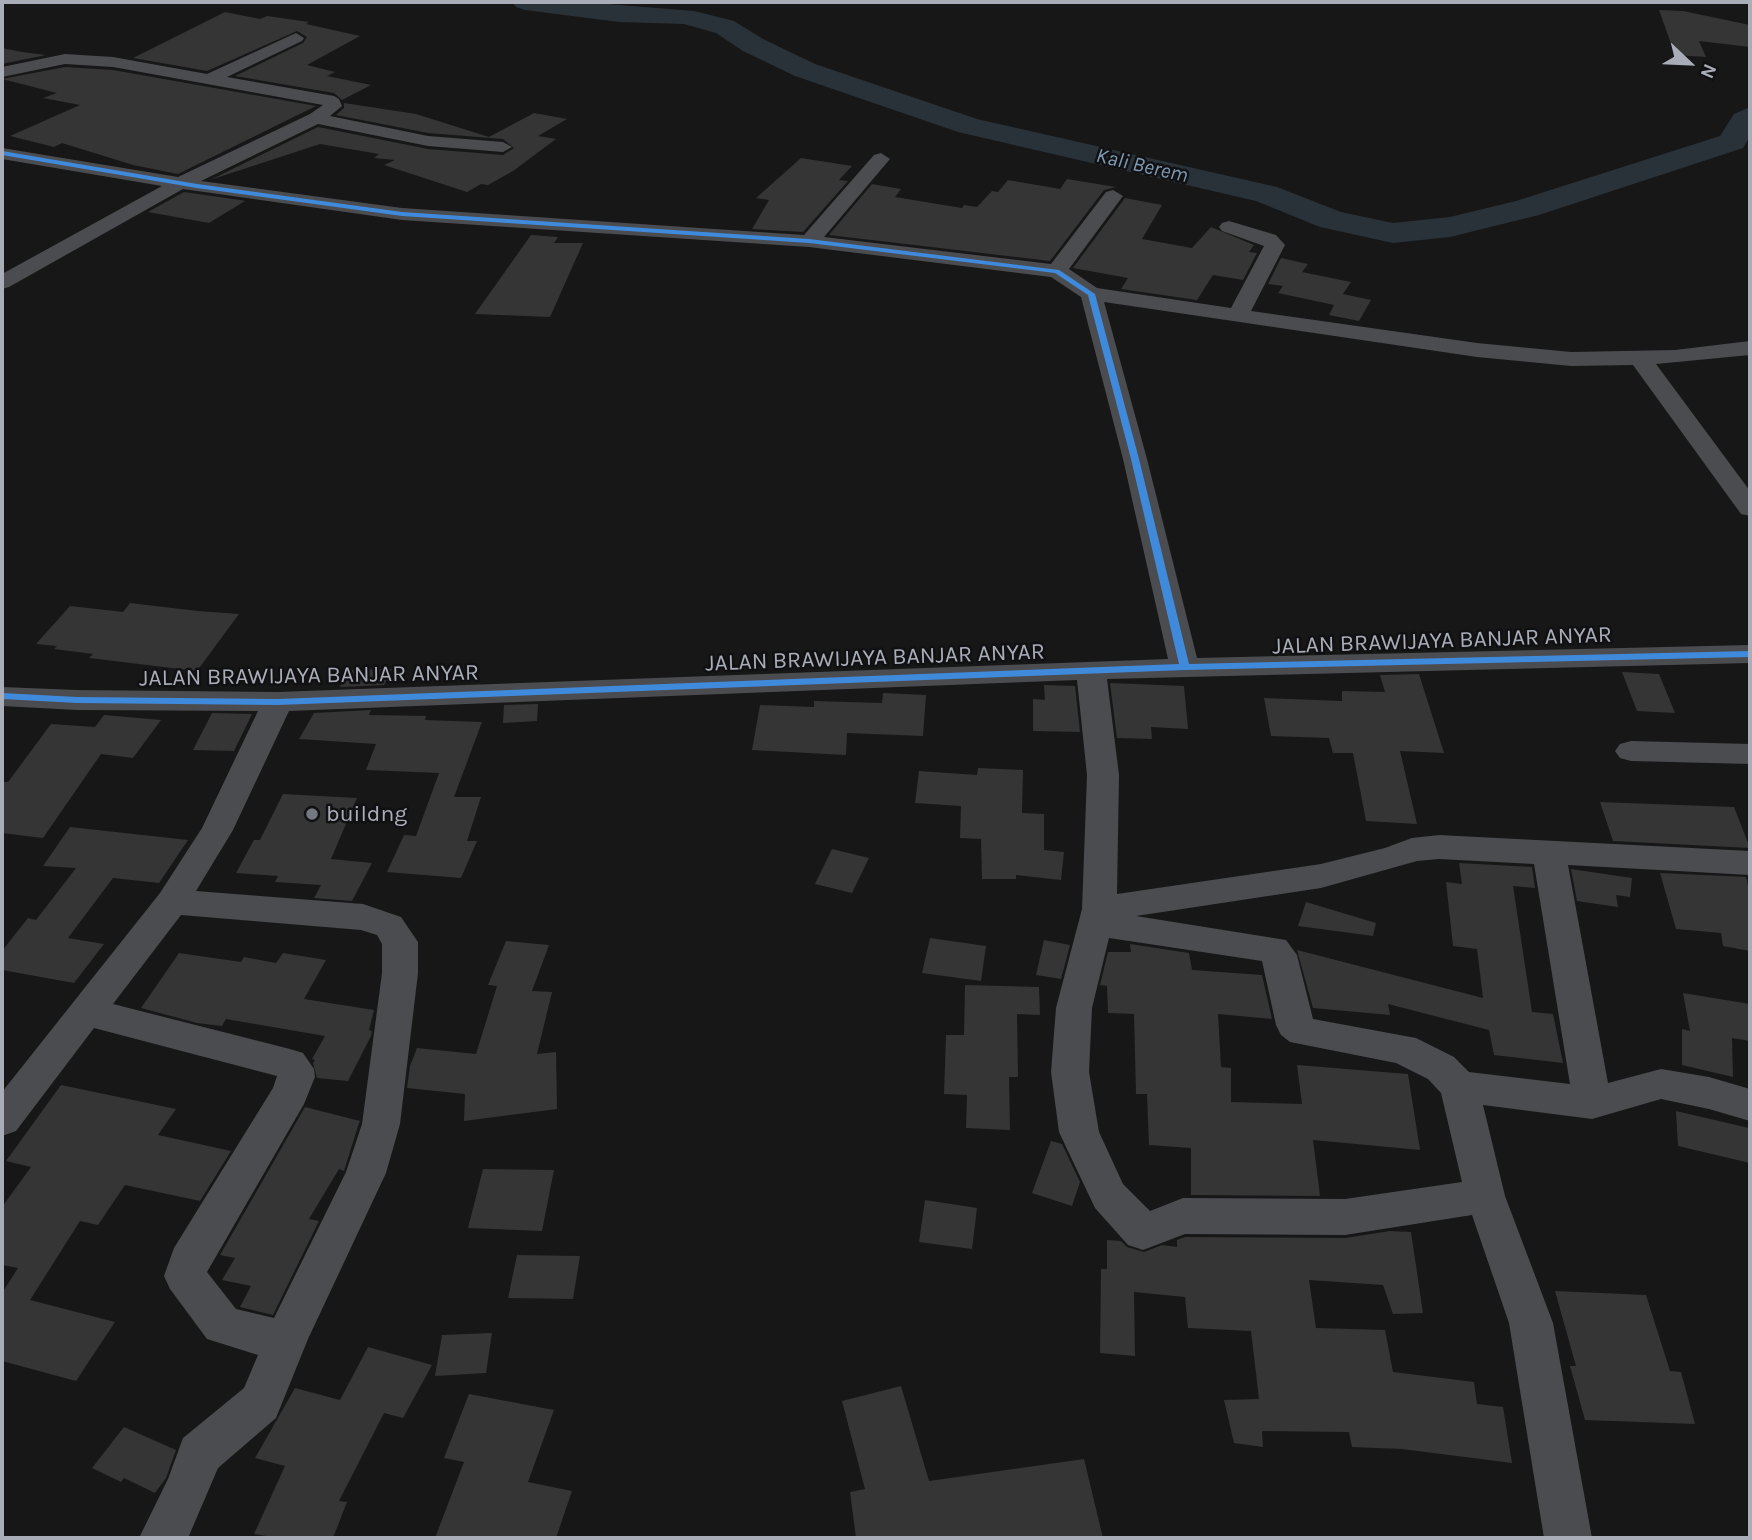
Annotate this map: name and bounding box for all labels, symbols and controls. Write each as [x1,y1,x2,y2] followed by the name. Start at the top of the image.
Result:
[1654,28,1724,98] north arrow
[1696,61,1721,82] text: N
[1094,143,1190,189] water label: Kali Berem
[1272,621,1612,661] street label: JALAN BRAWIJAYA BANJAR ANYAR
[705,638,1045,678] street label: JALAN BRAWIJAYA BANJAR ANYAR
[139,659,479,693] street label: JALAN BRAWIJAYA BANJAR ANYAR
[326,800,407,828] place label: buildng
[304,806,320,822] marker: buildng

